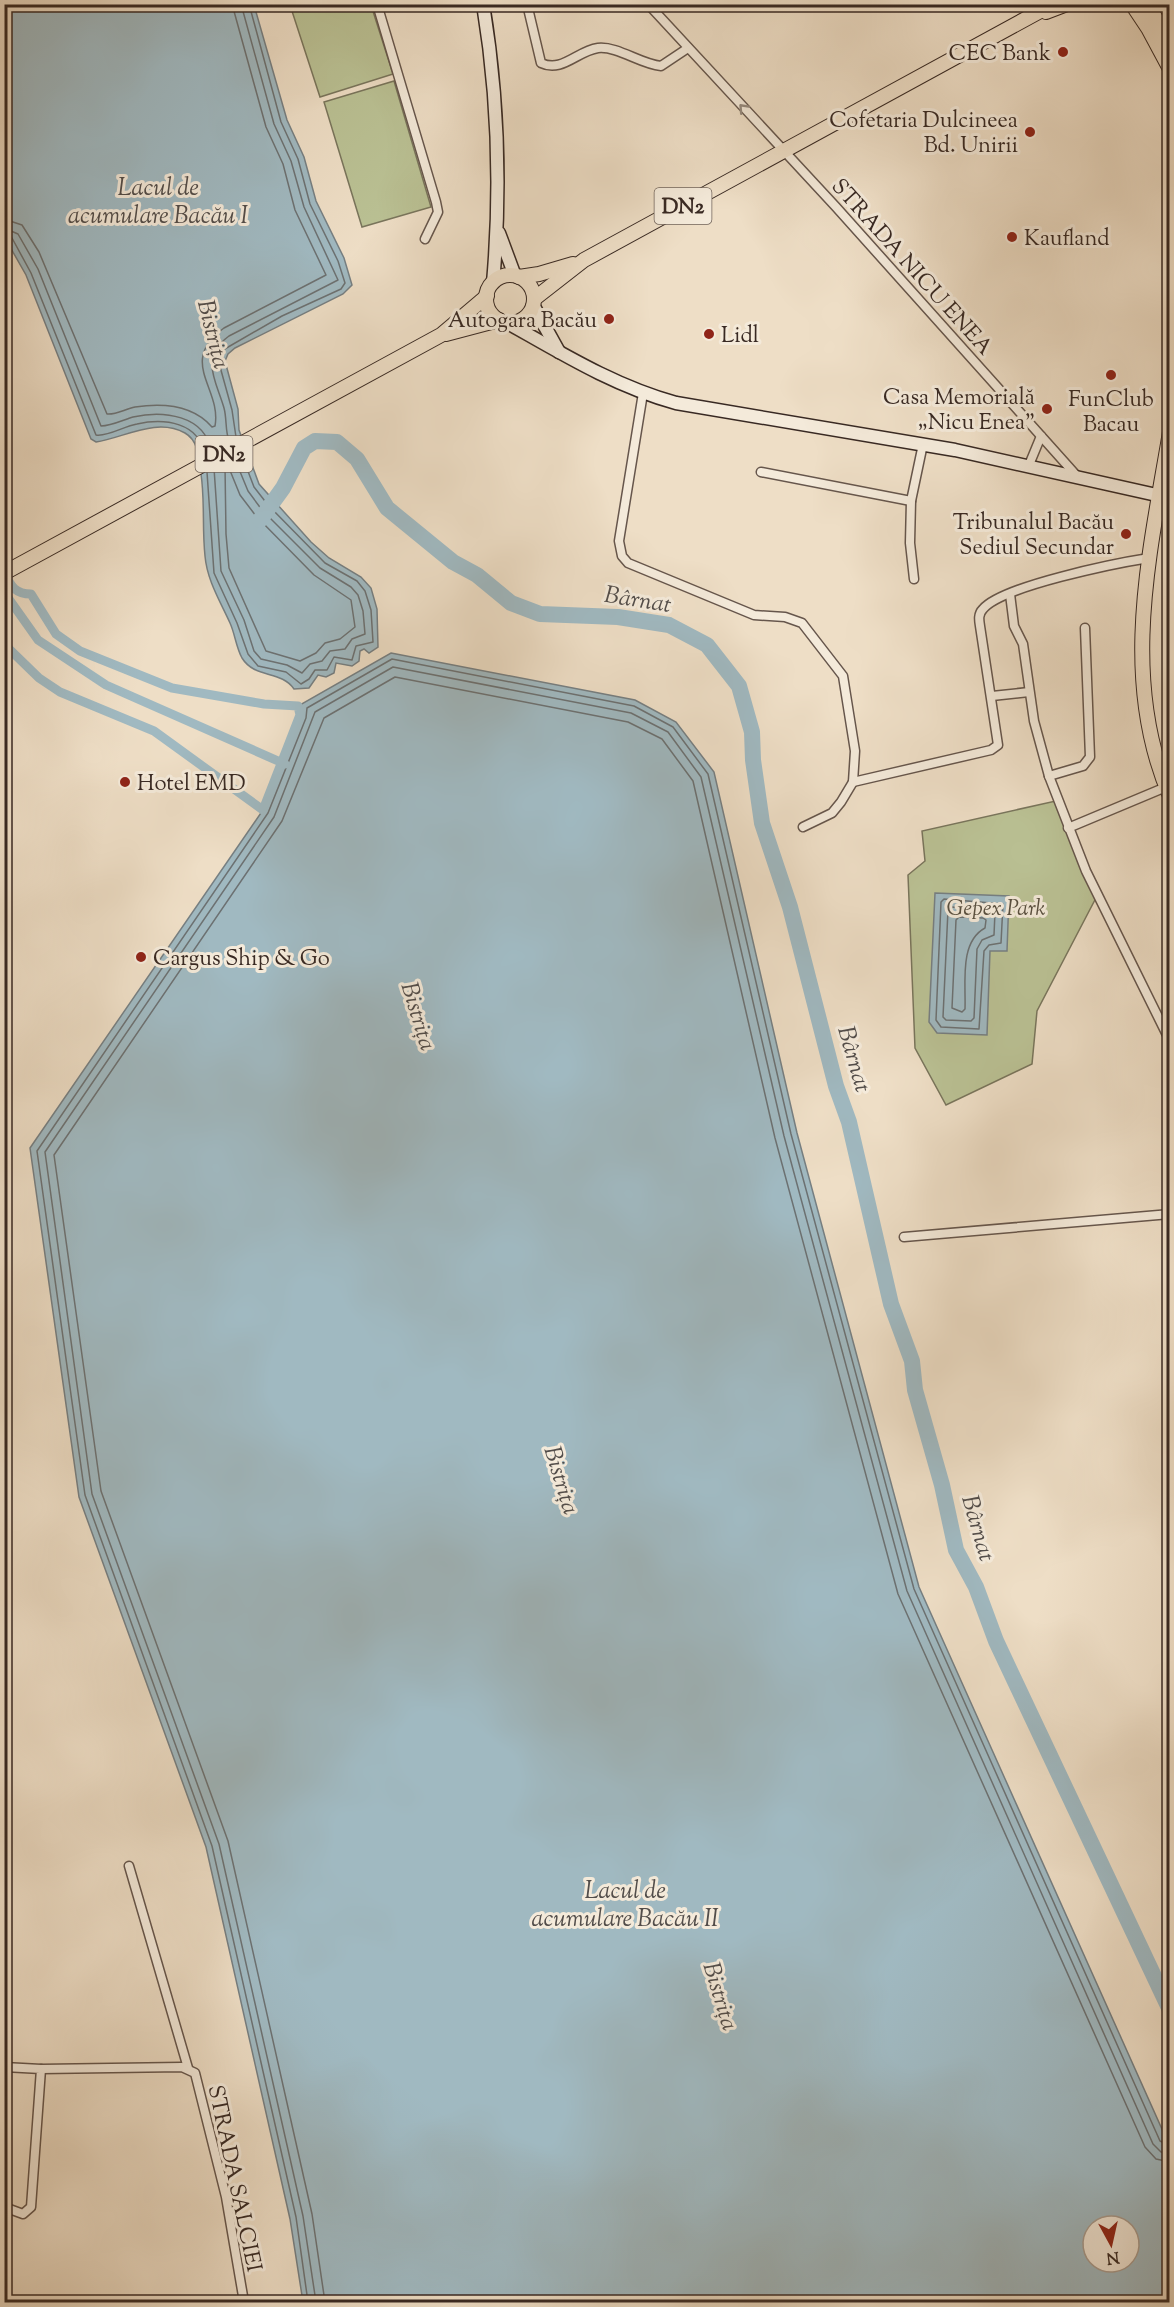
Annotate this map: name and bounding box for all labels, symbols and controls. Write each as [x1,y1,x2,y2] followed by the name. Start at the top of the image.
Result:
[949,39,1051,71] place label: CEC Bank
[1056,45,1070,59] marker: CEC Bank
[739,104,750,114] one-way arrow
[829,106,1018,163] place label: Cofetaria Dulcineea Bd. Unirii
[1023,125,1037,139] marker: Cofetaria Dulcineea Bd. Unirii
[68,172,248,234] water label: Lacul de acumulare Bacău I
[823,172,999,364] street label: STRADA NICU ENEA
[654,188,712,224] road number: DN2
[1024,224,1110,256] place label: Kaufland
[1005,230,1019,244] marker: Kaufland
[187,297,237,372] water label: Bistrița
[448,306,597,338] place label: Autogara Bacău
[602,312,616,326] marker: Autogara Bacău
[721,321,759,353] place label: Lidl
[702,327,716,341] marker: Lidl
[1104,368,1118,382] marker: FunClub Bacau
[883,383,1035,440] place label: Casa Memorială „Nicu Enea"
[1068,385,1154,442] place label: FunClub Bacau
[1040,402,1054,416] marker: Casa Memorială „Nicu Enea"
[196,436,252,472] road number: DN2
[953,508,1114,565] place label: Tribunalul Bacău Sediul Secundar
[1119,527,1133,541] marker: Tribunalul Bacău Sediul Secundar
[602,579,674,623] water label: Bârnat
[137,769,246,801] place label: Hotel EMD
[118,775,132,789] marker: Hotel EMD
[947,894,1046,926] park label: Gepex Park
[153,944,330,976] place label: Cargus Ship & Go
[134,950,148,964] marker: Cargus Ship & Go
[391,978,444,1055] water label: Bistrița
[827,1022,879,1097] water label: Bârnat
[534,1442,587,1519] water label: Bistrița
[951,1491,1003,1566] water label: Bârnat
[531,1875,719,1937] water label: Lacul de acumulare Bacău II
[693,1958,746,2035] water label: Bistrița
[198,2082,268,2275] street label: STRADA SALCIEI
[1081,2214,1141,2274] north arrow
[1105,2244,1121,2269] text: N

